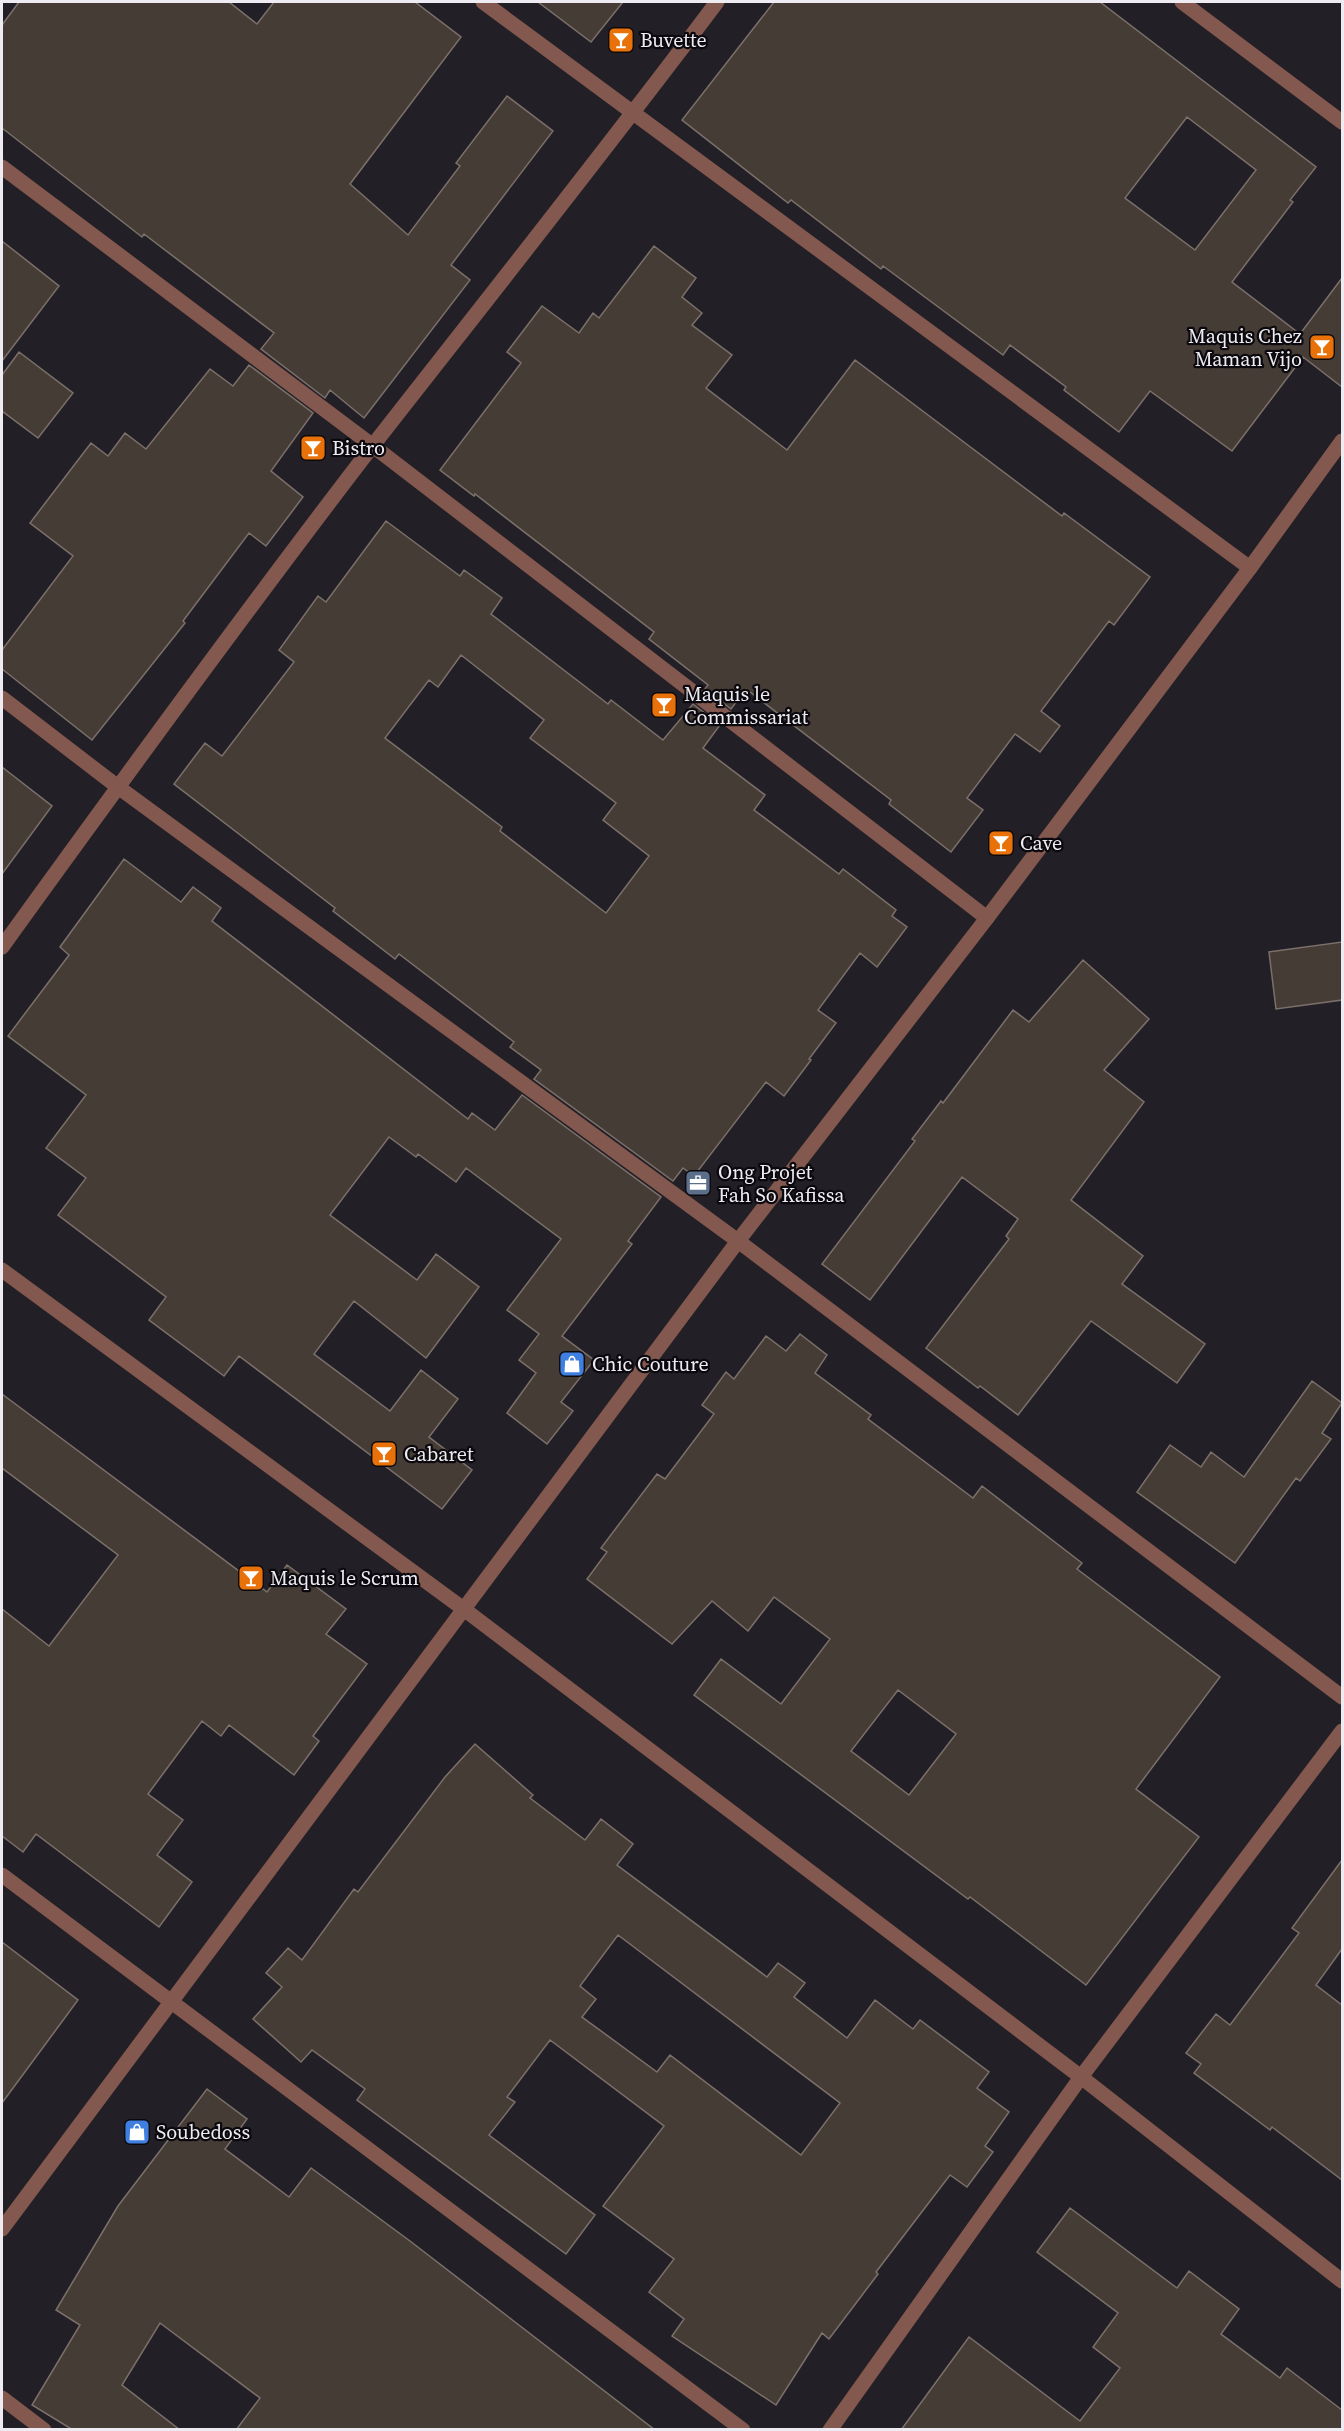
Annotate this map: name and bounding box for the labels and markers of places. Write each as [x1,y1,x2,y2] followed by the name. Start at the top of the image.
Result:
[606,25,636,55] bar icon: Buvette
[640,26,707,54] place label: Buvette
[1188,322,1302,373] place label: Maquis Chez Maman Vijo
[1307,332,1337,362] bar icon: Maquis Chez Maman Vijo
[298,433,328,463] bar icon: Bistro
[332,434,385,462] place label: Bistro
[684,680,809,731] place label: Maquis le Commissariat
[649,690,679,720] bar icon: Maquis le Commissariat
[986,828,1016,858] bar icon: Cave
[1020,829,1062,857] place label: Cave
[718,1158,845,1209] place label: Ong Projet Fah So Kafissa
[683,1168,713,1198] office icon: Ong Projet Fah So Kafissa
[557,1349,587,1379] shop icon: Chic Couture
[592,1350,709,1378] place label: Chic Couture
[369,1439,399,1469] bar icon: Cabaret
[404,1440,474,1468] place label: Cabaret
[236,1563,266,1593] bar icon: Maquis le Scrum
[270,1564,419,1592] place label: Maquis le Scrum
[122,2117,152,2147] shop icon: Soubedoss
[156,2118,250,2146] place label: Soubedoss

